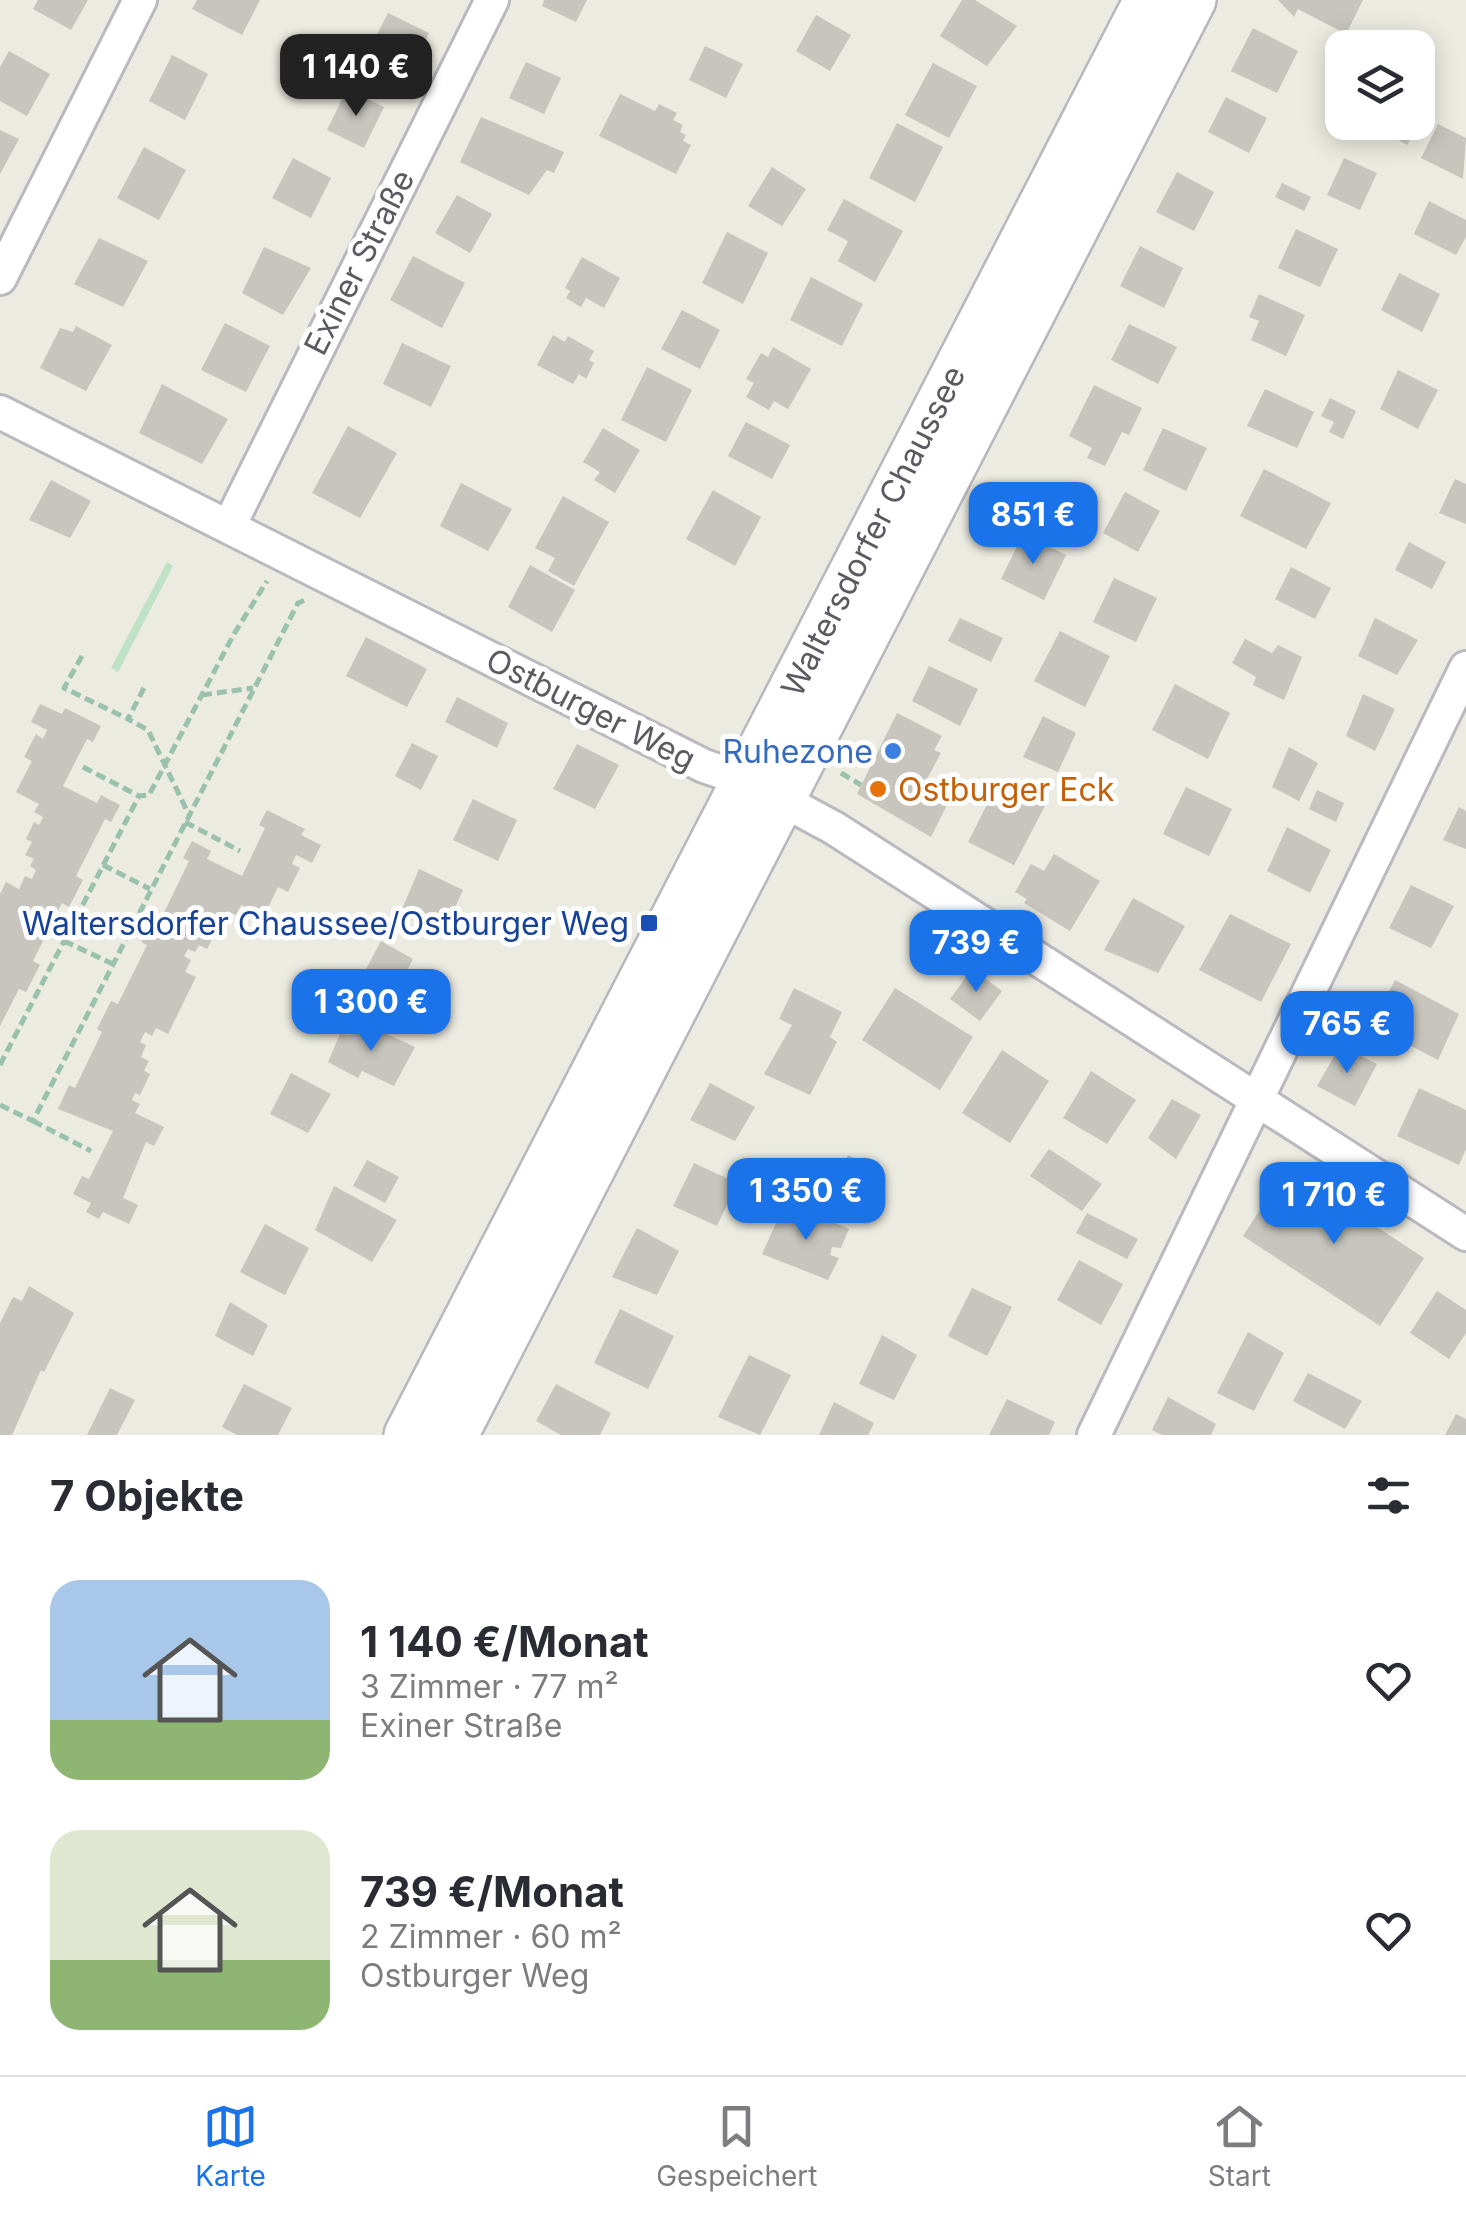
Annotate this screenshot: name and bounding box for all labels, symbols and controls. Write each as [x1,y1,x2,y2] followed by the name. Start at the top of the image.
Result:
[1325,30,1435,140] map controls
[1325,30,1435,140] button: layers
[264,34,448,119] pin: 1 140 €
[302,47,410,86] text: 1 140 €
[296,163,422,361] street label: Exiner Straße
[773,359,973,703] street label: Waltersdorfer Chaussee
[963,482,1103,567] pin: 851 €
[991,495,1075,534] text: 851 €
[480,640,702,778] street label: Ostburger Weg
[722,732,873,771] place label: Ruhezone
[882,740,904,762] marker: Ruhezone
[898,770,1115,809] place label: Ostburger Eck
[867,778,889,800] marker: Ostburger Eck
[22,904,629,943] place label: Waltersdorfer Chaussee/Ostburger Weg
[906,910,1046,995] pin: 739 €
[638,912,660,934] marker: Waltersdorfer Chaussee/Ostburger Weg
[932,923,1021,962] text: 739 €
[279,969,463,1054] pin: 1 300 €
[314,982,428,1021] text: 1 300 €
[1277,991,1417,1076] pin: 765 €
[1303,1004,1391,1043] text: 765 €
[714,1158,898,1243] pin: 1 350 €
[1242,1162,1426,1247] pin: 1 710 €
[749,1171,863,1210] text: 1 350 €
[1282,1175,1386,1214] text: 1 710 €
[1361,1468,1416,1523] icon: filters
[50,1470,244,1521] text: 7 Objekte
[360,1616,649,1667] text: 1 140 €/Monat
[130,1620,250,1740] icon: home
[1361,1653,1416,1708] icon: heart
[360,1667,619,1706] text: 3 Zimmer · 77 m²
[360,1706,562,1745] text: Exiner Straße
[360,1866,624,1917] text: 739 €/Monat
[130,1870,250,1990] icon: home
[1361,1903,1416,1958] icon: heart
[360,1917,622,1956] text: 2 Zimmer · 60 m²
[360,1956,589,1995] text: Ostburger Weg
[195,2099,266,2193] tab: Karte
[656,2099,817,2193] tab: Gespeichert
[1208,2099,1271,2193] tab: Start

